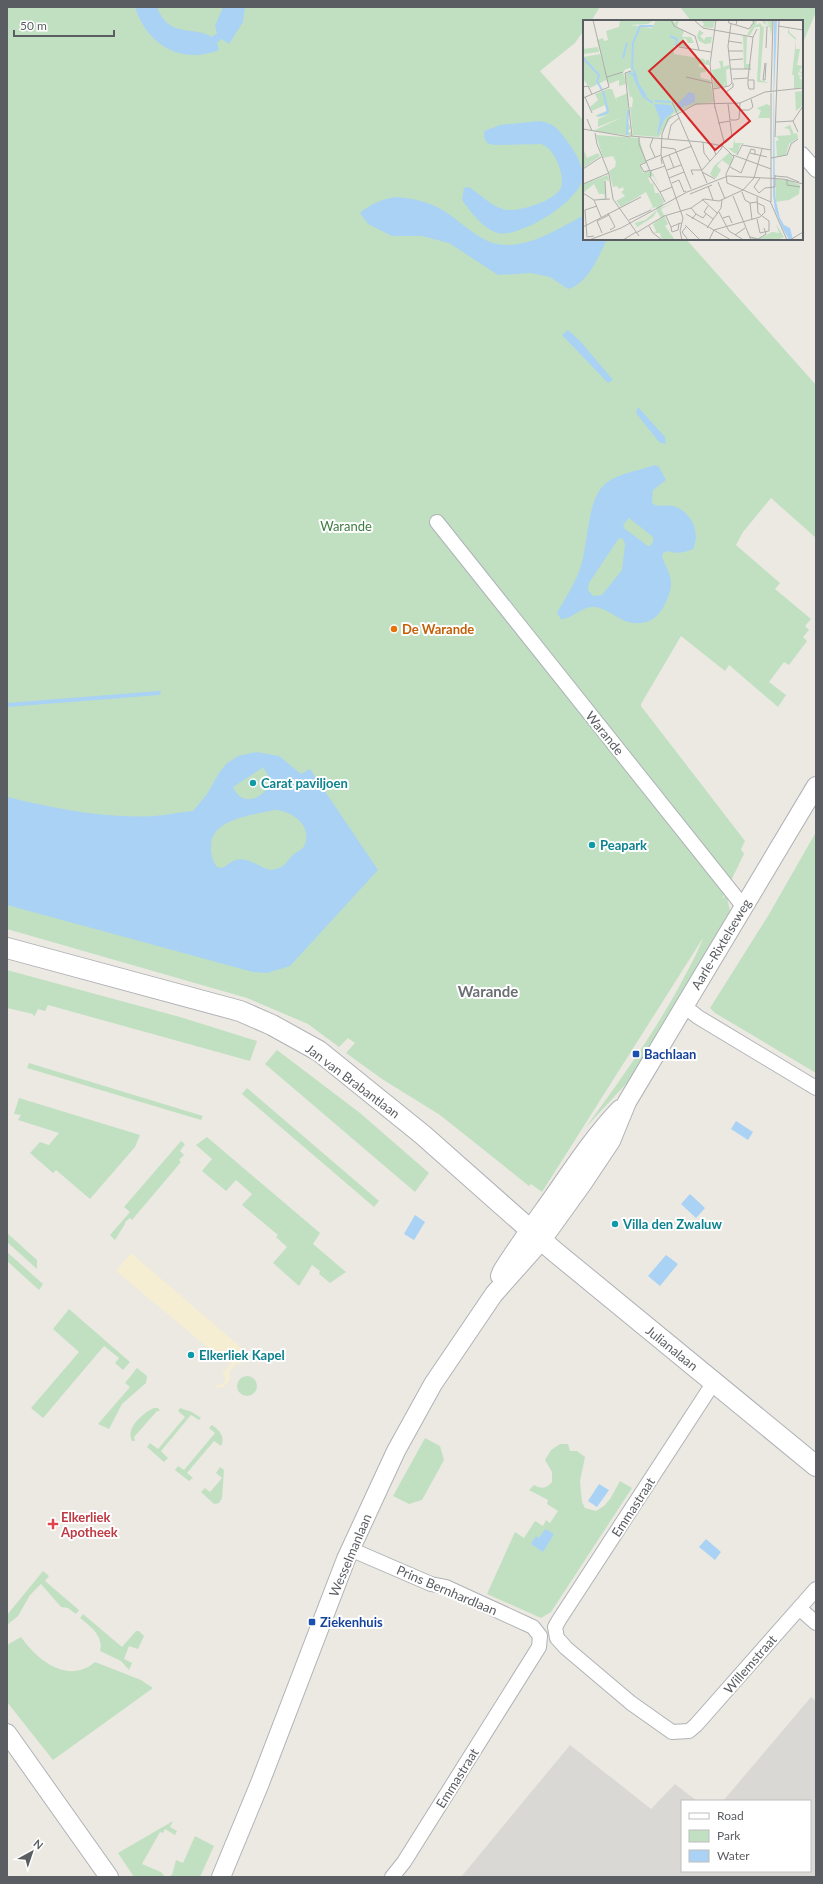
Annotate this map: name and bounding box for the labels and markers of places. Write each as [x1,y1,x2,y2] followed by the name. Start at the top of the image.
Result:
[402,621,474,637] place label: De Warande
[389,624,399,634] marker: De Warande
[261,775,348,791] place label: Carat paviljoen
[248,778,258,788] marker: Carat paviljoen
[600,837,647,853] place label: Peapark
[587,840,597,850] marker: Peapark
[644,1046,696,1062] place label: Bachlaan
[631,1049,641,1059] marker: Bachlaan
[622,1216,722,1232] place label: Villa den Zwaluw
[610,1219,620,1229] marker: Villa den Zwaluw
[199,1347,285,1363] place label: Elkerliek Kapel
[186,1350,196,1360] marker: Elkerliek Kapel
[60,1509,118,1540] place label: Elkerliek Apotheek
[48,1519,58,1529] marker: Elkerliek Apotheek
[320,1614,383,1630] place label: Ziekenhuis
[307,1617,317,1627] marker: Ziekenhuis

